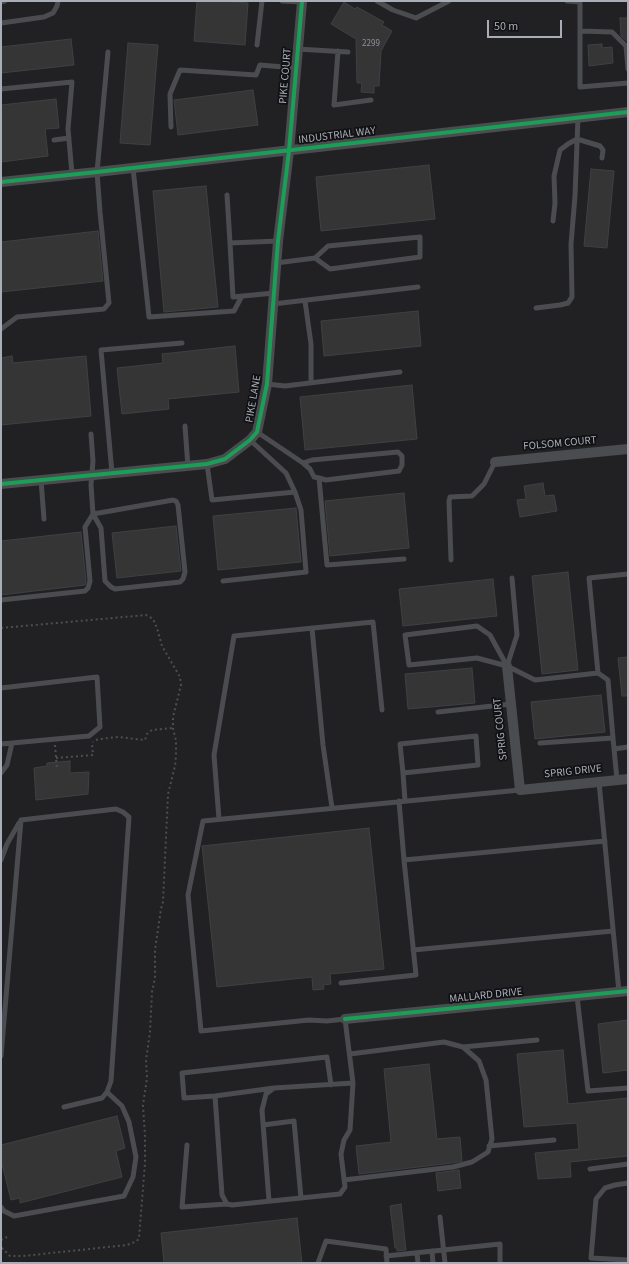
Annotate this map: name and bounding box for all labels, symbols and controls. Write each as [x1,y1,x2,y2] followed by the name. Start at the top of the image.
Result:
[489,12,564,38] scale bar
[494,18,518,35] text: 50 m
[362,39,380,49] house number: 2299
[277,48,295,104] street label: PIKE COURT
[298,125,376,147] street label: INDUSTRIAL WAY
[243,374,265,424] street label: PIKE LANE
[523,434,597,454] street label: FOLSOM COURT
[491,697,511,761] street label: SPRIG COURT
[544,762,602,782] street label: SPRIG DRIVE
[449,986,523,1006] street label: MALLARD DRIVE

